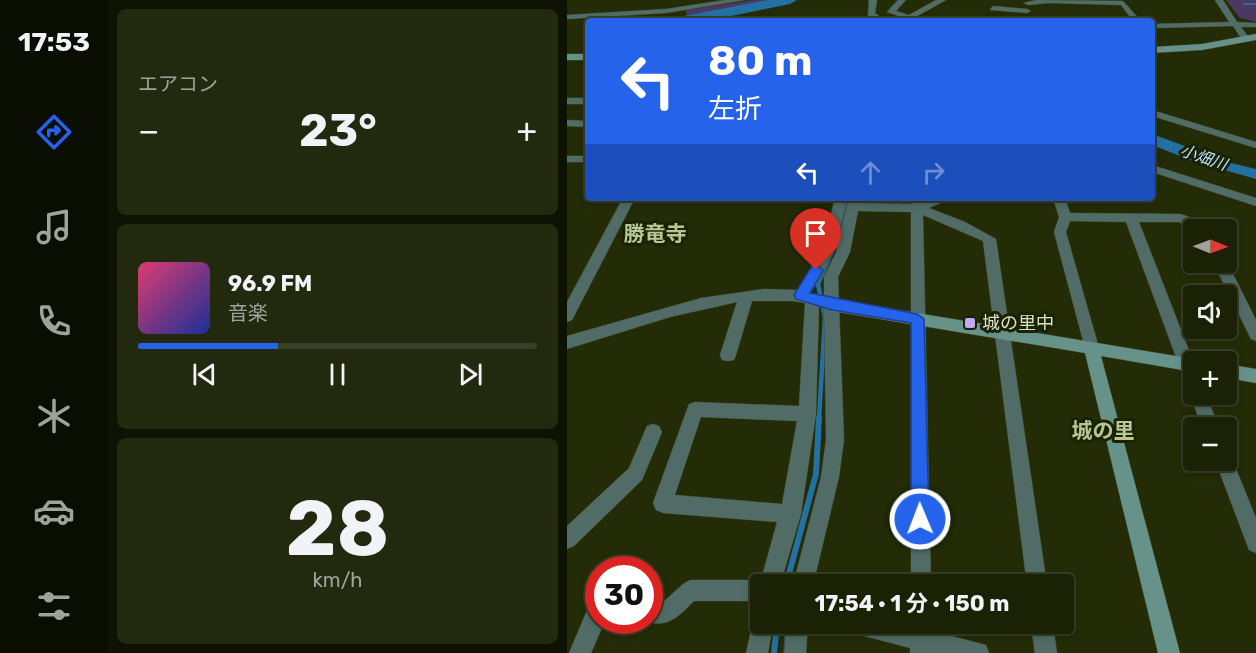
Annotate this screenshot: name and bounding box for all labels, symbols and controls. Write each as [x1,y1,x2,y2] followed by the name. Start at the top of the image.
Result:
[18,26,90,58] text: 17:53
[708,36,812,86] text: 80 m
[609,42,687,120] icon: left
[138,72,218,96] text: エアコン
[708,93,762,125] text: 左折
[299,104,377,157] text: 23°
[33,111,75,153] icon: directions
[138,111,159,150] text: −
[516,111,537,150] text: +
[1178,141,1232,175] water label: 小畑川
[791,156,824,189] icon: left
[854,156,887,189] icon: ahead
[917,156,950,189] icon: right
[33,206,75,248] icon: music
[790,208,841,270] pin
[799,217,832,250] icon: arrive
[1183,219,1237,273] north arrow
[1183,219,1237,471] map controls
[624,221,687,246] district label: 勝竜寺
[228,270,312,297] text: 96.9 FM
[1183,285,1237,339] button: sound
[33,300,75,342] icon: phone
[228,301,268,325] text: 音楽
[982,312,1054,334] place label: 城の里中
[963,316,977,330] marker: 城の里中
[1183,351,1237,405] button: +
[188,358,221,391] icon: previous
[321,358,354,391] icon: pause
[454,358,487,391] icon: next
[33,395,75,437] icon: climate
[1183,417,1237,471] button: −
[1072,418,1135,443] district label: 城の里
[286,482,389,575] text: 28
[888,487,952,551] position arrow
[33,490,75,532] icon: car
[585,556,663,634] speed limit sign: 30
[313,568,362,592] text: km/h
[33,585,75,627] icon: filters
[814,590,1010,617] text: 17:54 · 1 分 · 150 m

